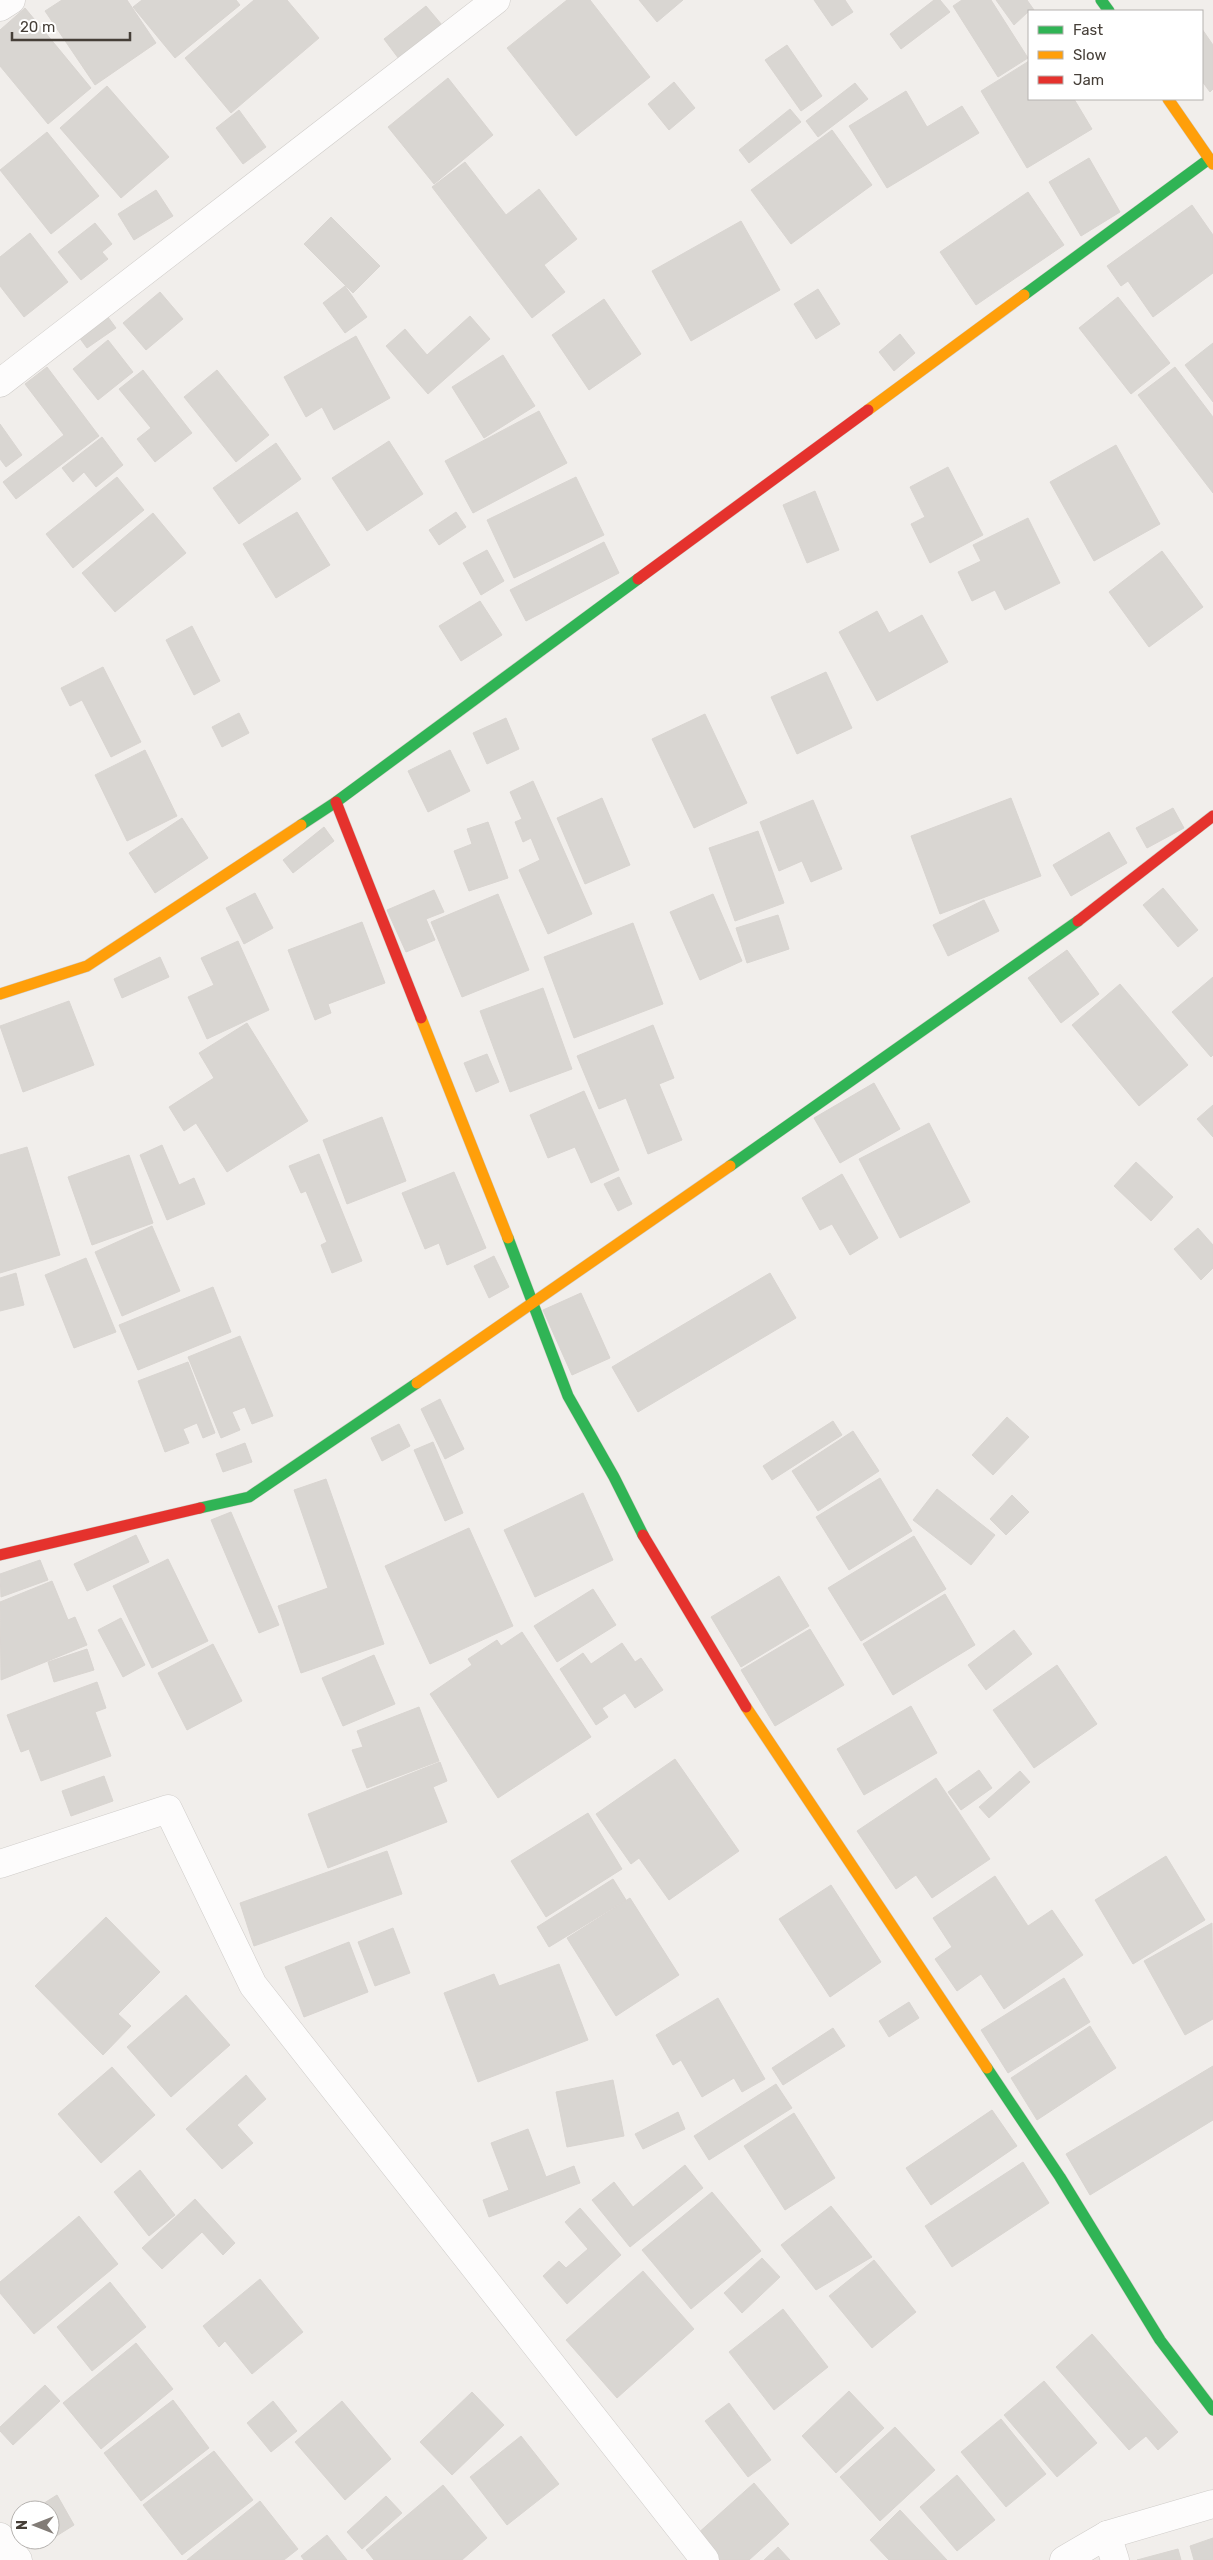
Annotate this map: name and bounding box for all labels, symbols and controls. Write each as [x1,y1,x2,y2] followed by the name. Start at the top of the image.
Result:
[12,10,130,42] scale bar
[1028,10,1203,100] legend
[20,18,55,36] text: 20 m
[1073,21,1103,39] text: Fast
[1073,46,1106,64] text: Slow
[1073,71,1104,89] text: Jam
[10,2500,60,2550] north arrow
[14,2520,31,2530] text: N

